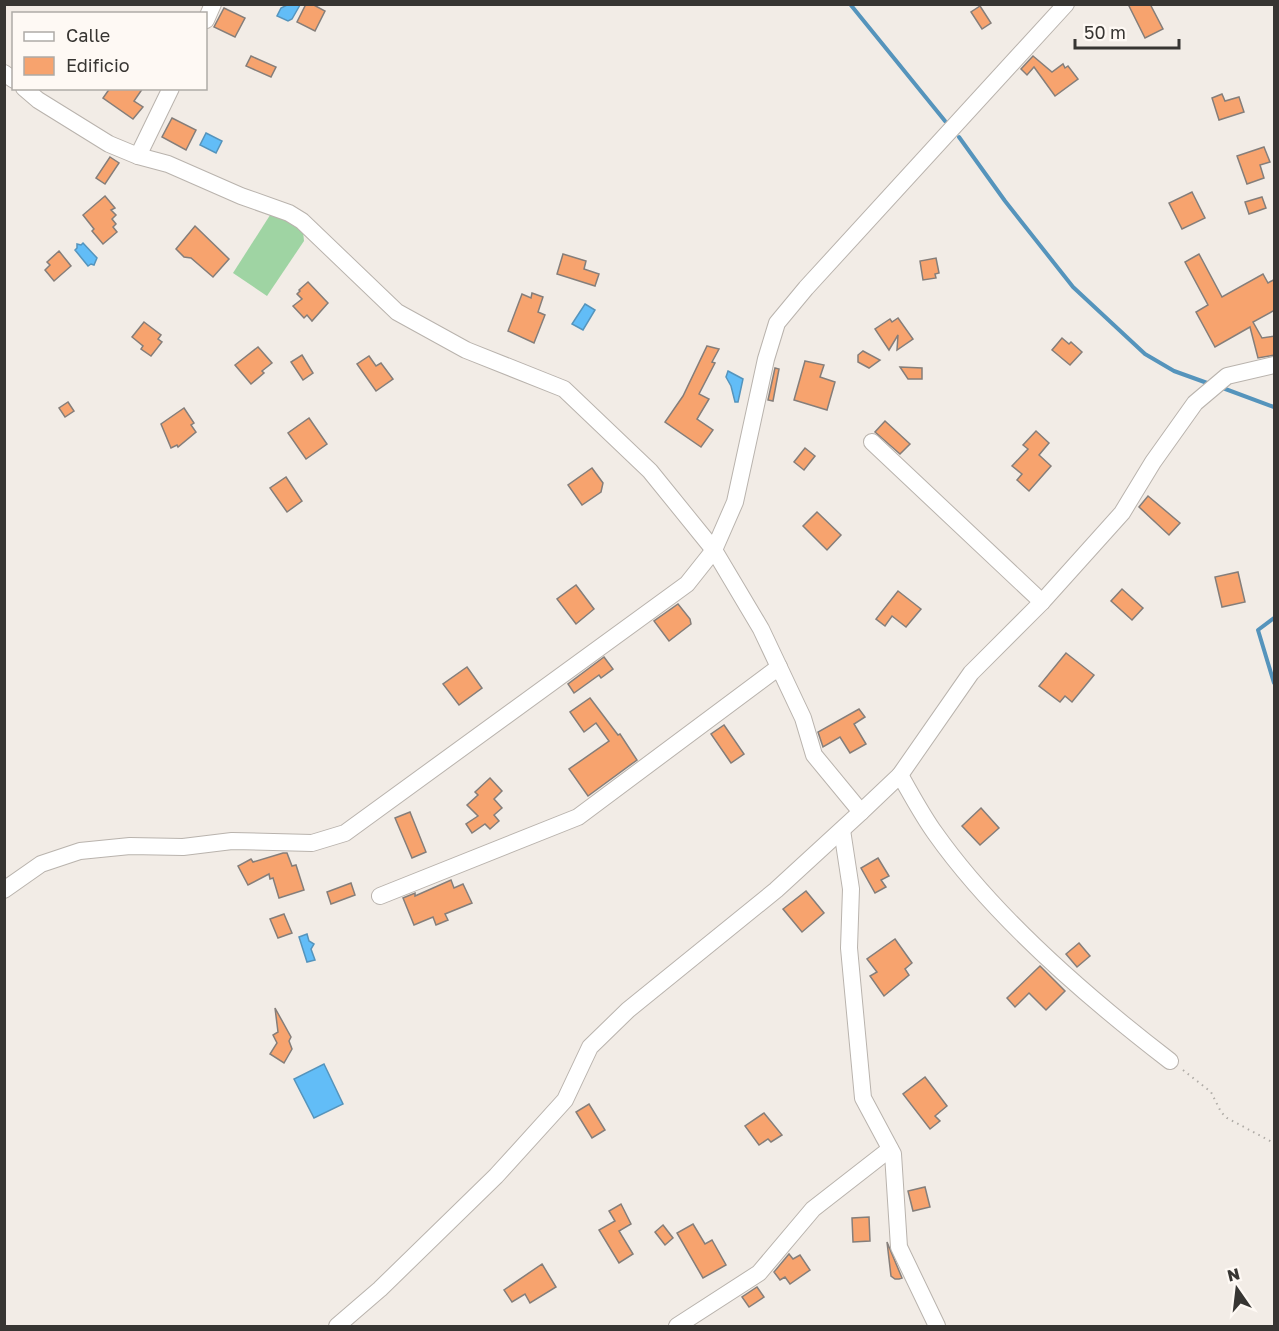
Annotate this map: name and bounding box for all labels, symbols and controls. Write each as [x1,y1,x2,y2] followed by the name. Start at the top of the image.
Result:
[12,12,207,90] legend
[1075,12,1178,50] scale bar
[1084,21,1126,43] text: 50 m
[66,24,110,46] text: Calle
[66,54,130,76] text: Edificio
[1207,1259,1267,1319] north arrow
[1225,1263,1242,1286] text: N

